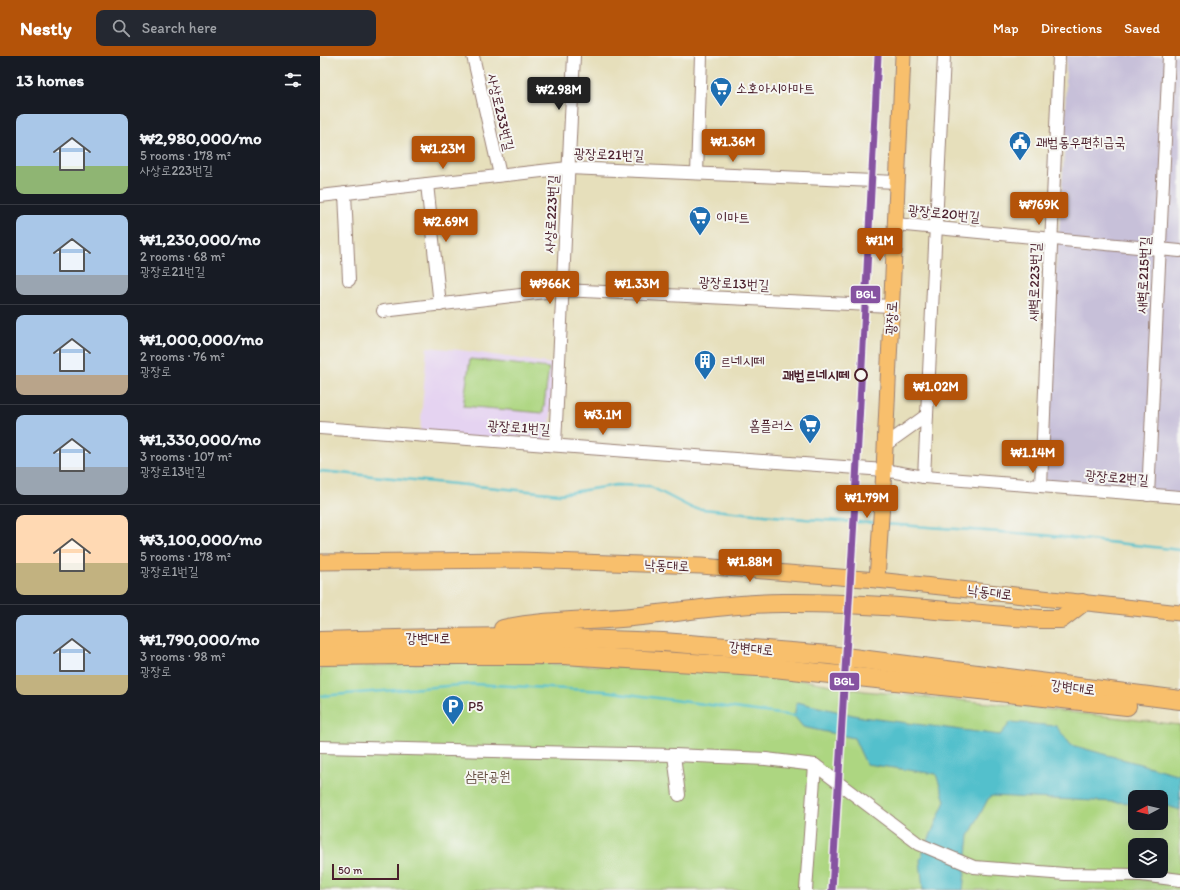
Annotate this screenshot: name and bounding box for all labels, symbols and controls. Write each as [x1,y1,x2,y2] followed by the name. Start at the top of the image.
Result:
[96,10,376,46] search box
[20,17,72,40] text: Nestly
[110,17,132,39] icon: search
[142,19,217,37] text: Search here
[993,20,1019,37] text: Map
[1041,20,1102,37] text: Directions
[1124,20,1160,37] text: Saved
[282,69,304,91] icon: filters
[16,70,84,90] text: 13 homes
[483,72,518,153] street label: 사상로233번길
[708,75,734,108] supermarket icon: 소호아시아마트
[526,77,592,111] pin: ₩2.98M
[736,80,815,97] place label: 소호아시아마트
[536,82,582,97] text: ₩2.98M
[140,128,262,148] text: ₩2,980,000/mo
[700,129,766,163] pin: ₩1.36M
[1007,129,1033,162] public building icon: 괘법동우편취급국
[48,130,96,178] icon: home
[711,134,755,149] text: ₩1.36M
[1036,134,1126,151] place label: 괘법동우편취급국
[410,136,476,170] pin: ₩1.23M
[421,141,465,156] text: ₩1.23M
[574,145,645,164] street label: 광장로21번길
[140,148,231,163] text: 5 rooms · 178 m²
[140,163,213,178] text: 사상로223번길
[541,174,562,254] street label: 사상로223번길
[1011,192,1067,226] pin: ₩769K
[1019,197,1059,212] text: ₩769K
[907,201,982,226] street label: 광장로20번길
[687,204,713,237] supermarket icon: 이마트
[413,209,479,243] pin: ₩2.69M
[716,209,750,226] place label: 이마트
[423,214,469,229] text: ₩2.69M
[861,228,899,262] pin: ₩1M
[140,229,261,249] text: ₩1,230,000/mo
[48,231,96,279] icon: home
[866,233,894,248] text: ₩1M
[1133,235,1154,314] street label: 새벽로215번길
[1025,242,1044,322] street label: 새벽로223번길
[140,249,225,264] text: 2 rooms · 68 m²
[140,264,205,279] text: 광장로21번길
[522,271,578,305] pin: ₩966K
[604,271,670,305] pin: ₩1.33M
[698,273,770,294] street label: 광장로13번길
[530,276,570,291] text: ₩966K
[615,276,659,291] text: ₩1.33M
[850,285,881,304] line badge: BGL
[856,288,877,301] text: BGL
[882,301,901,335] street label: 광장로
[140,329,263,349] text: ₩1,000,000/mo
[48,331,96,379] icon: home
[692,348,718,381] building icon: 르네시떼
[140,349,225,364] text: 2 rooms · 76 m²
[720,353,765,370] place label: 르네시떼
[140,364,171,379] text: 광장로
[782,367,850,384] place label: 괘법르네시떼
[854,368,868,382] marker: 괘법르네시떼
[903,374,969,408] pin: ₩1.02M
[913,379,959,394] text: ₩1.02M
[575,402,631,436] pin: ₩3.1M
[584,407,622,422] text: ₩3.1M
[797,412,823,445] supermarket icon: 홈플러스
[487,417,552,438] street label: 광장로1번길
[749,417,794,434] place label: 홈플러스
[140,429,261,449] text: ₩1,330,000/mo
[48,431,96,479] icon: home
[1000,440,1066,474] pin: ₩1.14M
[1011,445,1055,460] text: ₩1.14M
[140,449,232,464] text: 3 rooms · 107 m²
[140,464,205,479] text: 광장로13번길
[1084,466,1150,489] street label: 광장로2번길
[834,485,900,519] pin: ₩1.79M
[845,490,889,505] text: ₩1.79M
[140,529,262,549] text: ₩3,100,000/mo
[48,531,96,579] icon: home
[140,549,231,564] text: 5 rooms · 178 m²
[717,549,783,583] pin: ₩1.88M
[728,554,772,569] text: ₩1.88M
[644,556,690,575] street label: 낙동대로
[140,564,198,579] text: 광장로1번길
[967,581,1013,604] street label: 낙동대로
[140,629,260,649] text: ₩1,790,000/mo
[405,630,451,647] street label: 강변대로
[48,631,96,679] icon: home
[728,638,774,659] street label: 강변대로
[140,649,226,664] text: 3 rooms · 98 m²
[140,664,171,679] text: 광장로
[829,672,860,691] line badge: BGL
[834,675,855,688] text: BGL
[1050,676,1096,699] street label: 강변대로
[440,693,466,726] parking icon: P5
[468,698,483,715] place label: P5
[465,768,511,785] park label: 삼락공원
[1128,790,1168,830] north arrow
[1128,790,1168,878] map controls
[1128,838,1168,878] button: layers
[332,862,399,881] scale bar
[338,864,362,877] text: 50 m

